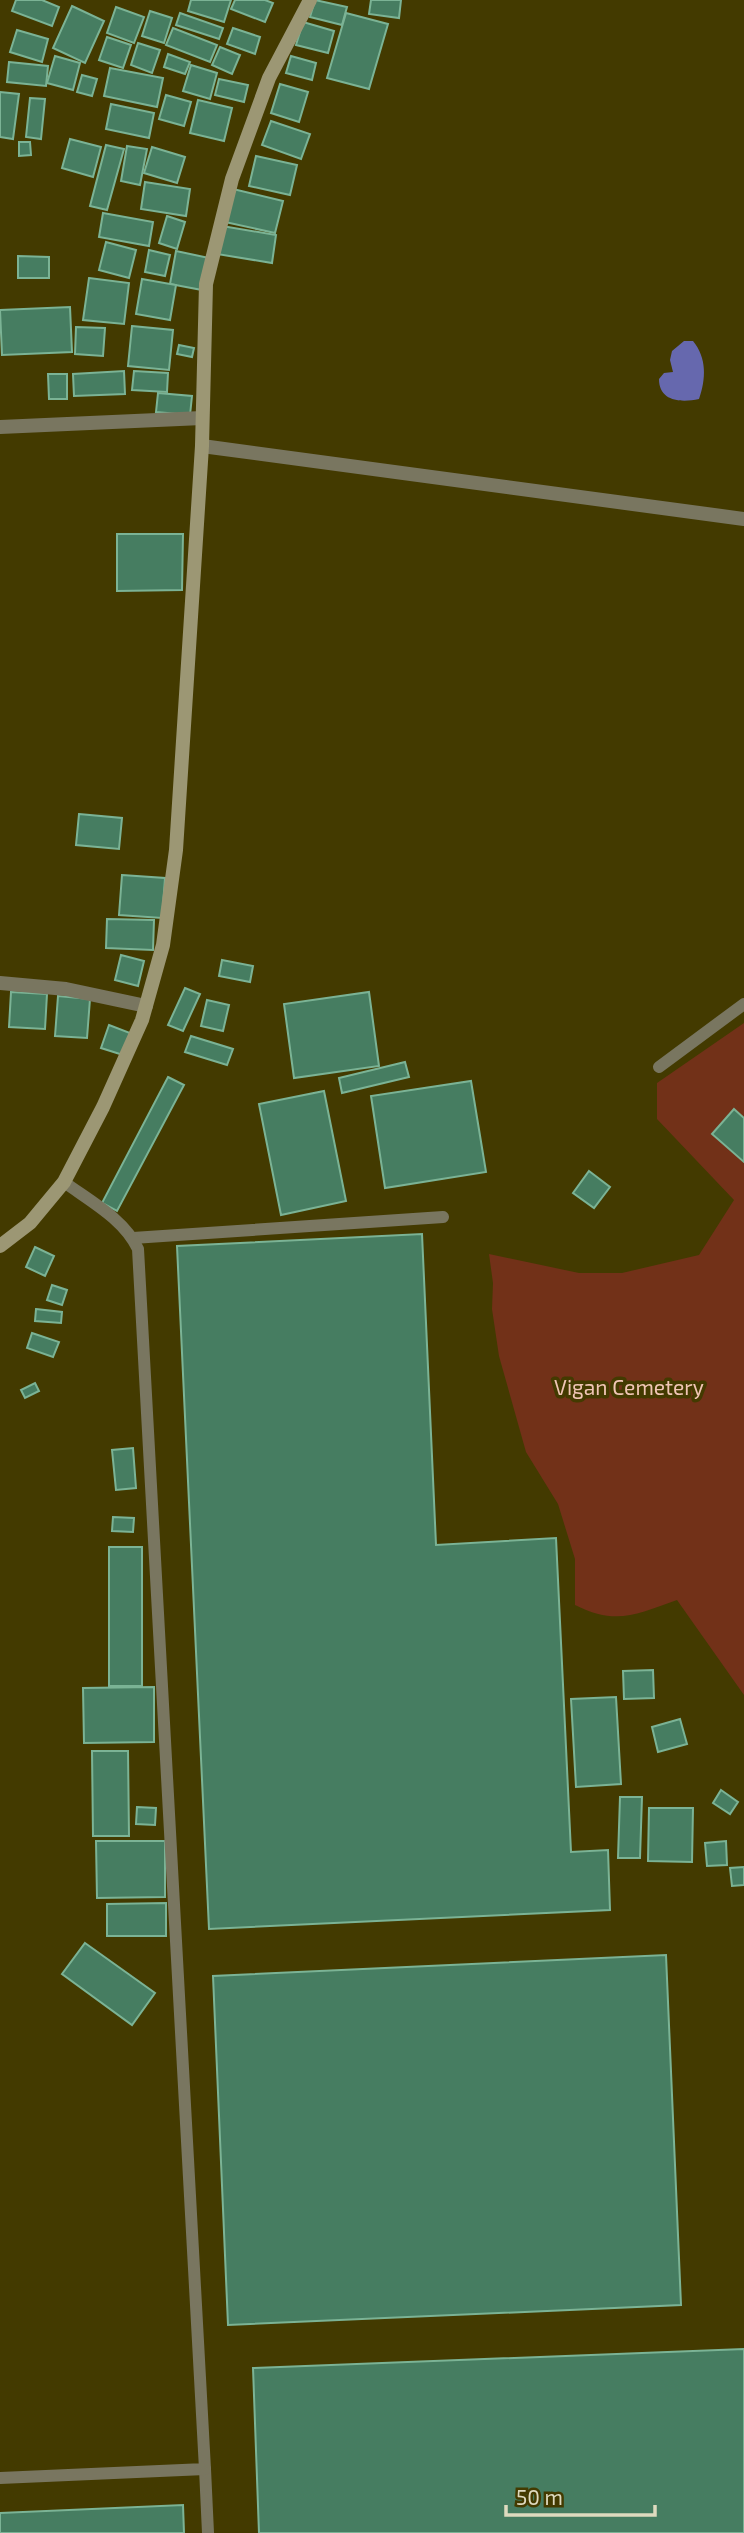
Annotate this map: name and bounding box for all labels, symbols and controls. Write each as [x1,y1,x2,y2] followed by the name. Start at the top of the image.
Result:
[554,1374,704,1399] park label: Vigan Cemetery
[506,2474,655,2518] scale bar
[516,2484,563,2509] text: 50 m

